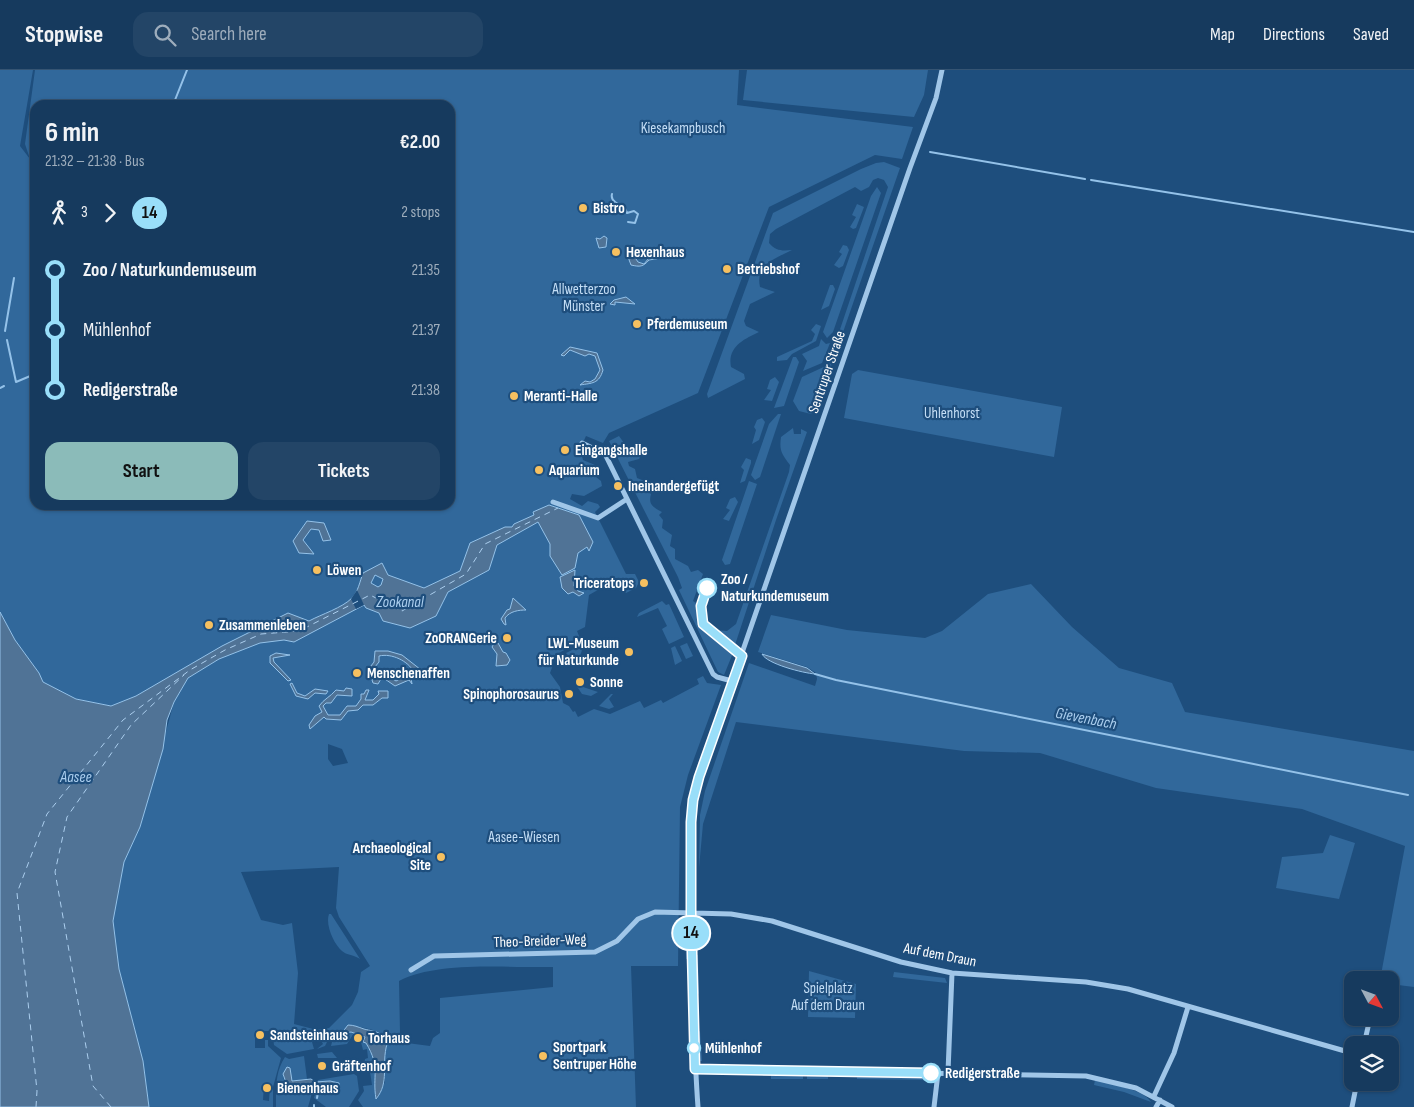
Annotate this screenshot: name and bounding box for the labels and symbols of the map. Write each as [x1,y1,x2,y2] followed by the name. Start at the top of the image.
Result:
[641,119,725,138] park label: Kiesekampbusch
[593,199,625,218] place label: Bistro
[577,202,589,214] marker: Bistro
[626,243,685,262] place label: Hexenhaus
[610,246,622,258] marker: Hexenhaus
[737,260,800,279] place label: Betriebshof
[721,263,733,275] marker: Betriebshof
[551,280,616,316] park label: Allwetterzoo Münster
[647,315,727,334] place label: Pferdemuseum
[631,318,643,330] marker: Pferdemuseum
[804,328,850,416] street label: Sentruper Straße
[524,387,598,406] place label: Meranti-Halle
[508,390,520,402] marker: Meranti-Halle
[924,404,980,423] park label: Uhlenhorst
[575,441,648,460] place label: Eingangshalle
[559,444,571,456] marker: Eingangshalle
[548,461,600,480] place label: Aquarium
[533,464,545,476] marker: Aquarium
[628,477,719,496] place label: Ineinandergefügt
[612,480,624,492] marker: Ineinandergefügt
[327,561,361,580] place label: Löwen
[311,564,323,576] marker: Löwen
[721,570,829,606] place label: Zoo / Naturkundemuseum
[574,574,634,593] place label: Triceratops
[638,577,650,589] marker: Triceratops
[697,578,717,598] marker: Zoo / Naturkundemuseum
[375,593,425,612] water label: Zookanal
[219,616,306,635] place label: Zusammenleben
[203,619,215,631] marker: Zusammenleben
[425,629,497,648] place label: ZoORANGerie
[501,632,513,644] marker: ZoORANGerie
[538,634,619,670] place label: LWL-Museum für Naturkunde
[623,646,635,658] marker: LWL-Museum für Naturkunde
[367,664,450,683] place label: Menschenaffen
[351,667,363,679] marker: Menschenaffen
[590,673,623,692] place label: Sonne
[574,676,586,688] marker: Sonne
[463,685,559,704] place label: Spinophorosaurus
[563,688,575,700] marker: Spinophorosaurus
[1054,704,1118,734] water label: Gievenbach
[59,768,92,787] water label: Aasee
[487,828,560,847] park label: Aasee-Wiesen
[352,839,431,875] place label: Archaeological Site
[435,851,447,863] marker: Archaeological Site
[668,917,714,949] line badge: 14
[493,930,587,952] street label: Theo-Breider-Weg
[901,938,978,971] street label: Auf dem Draun
[1344,971,1399,1026] north arrow
[790,979,865,1015] park label: Spielplatz Auf dem Draun
[270,1026,348,1045] place label: Sandsteinhaus
[254,1029,266,1041] marker: Sandsteinhaus
[368,1029,410,1048] place label: Torhaus
[352,1032,364,1044] marker: Torhaus
[553,1038,637,1074] place label: Sportpark Sentruper Höhe
[705,1039,762,1058] place label: Mühlenhof
[687,1041,701,1055] marker: Mühlenhof
[537,1050,549,1062] marker: Sportpark Sentruper Höhe
[332,1057,391,1076] place label: Gräftenhof
[316,1060,328,1072] marker: Gräftenhof
[921,1063,941,1083] marker: Redigerstraße
[945,1064,1020,1083] place label: Redigerstraße
[277,1079,339,1098] place label: Bienenhaus
[261,1082,273,1094] marker: Bienenhaus

